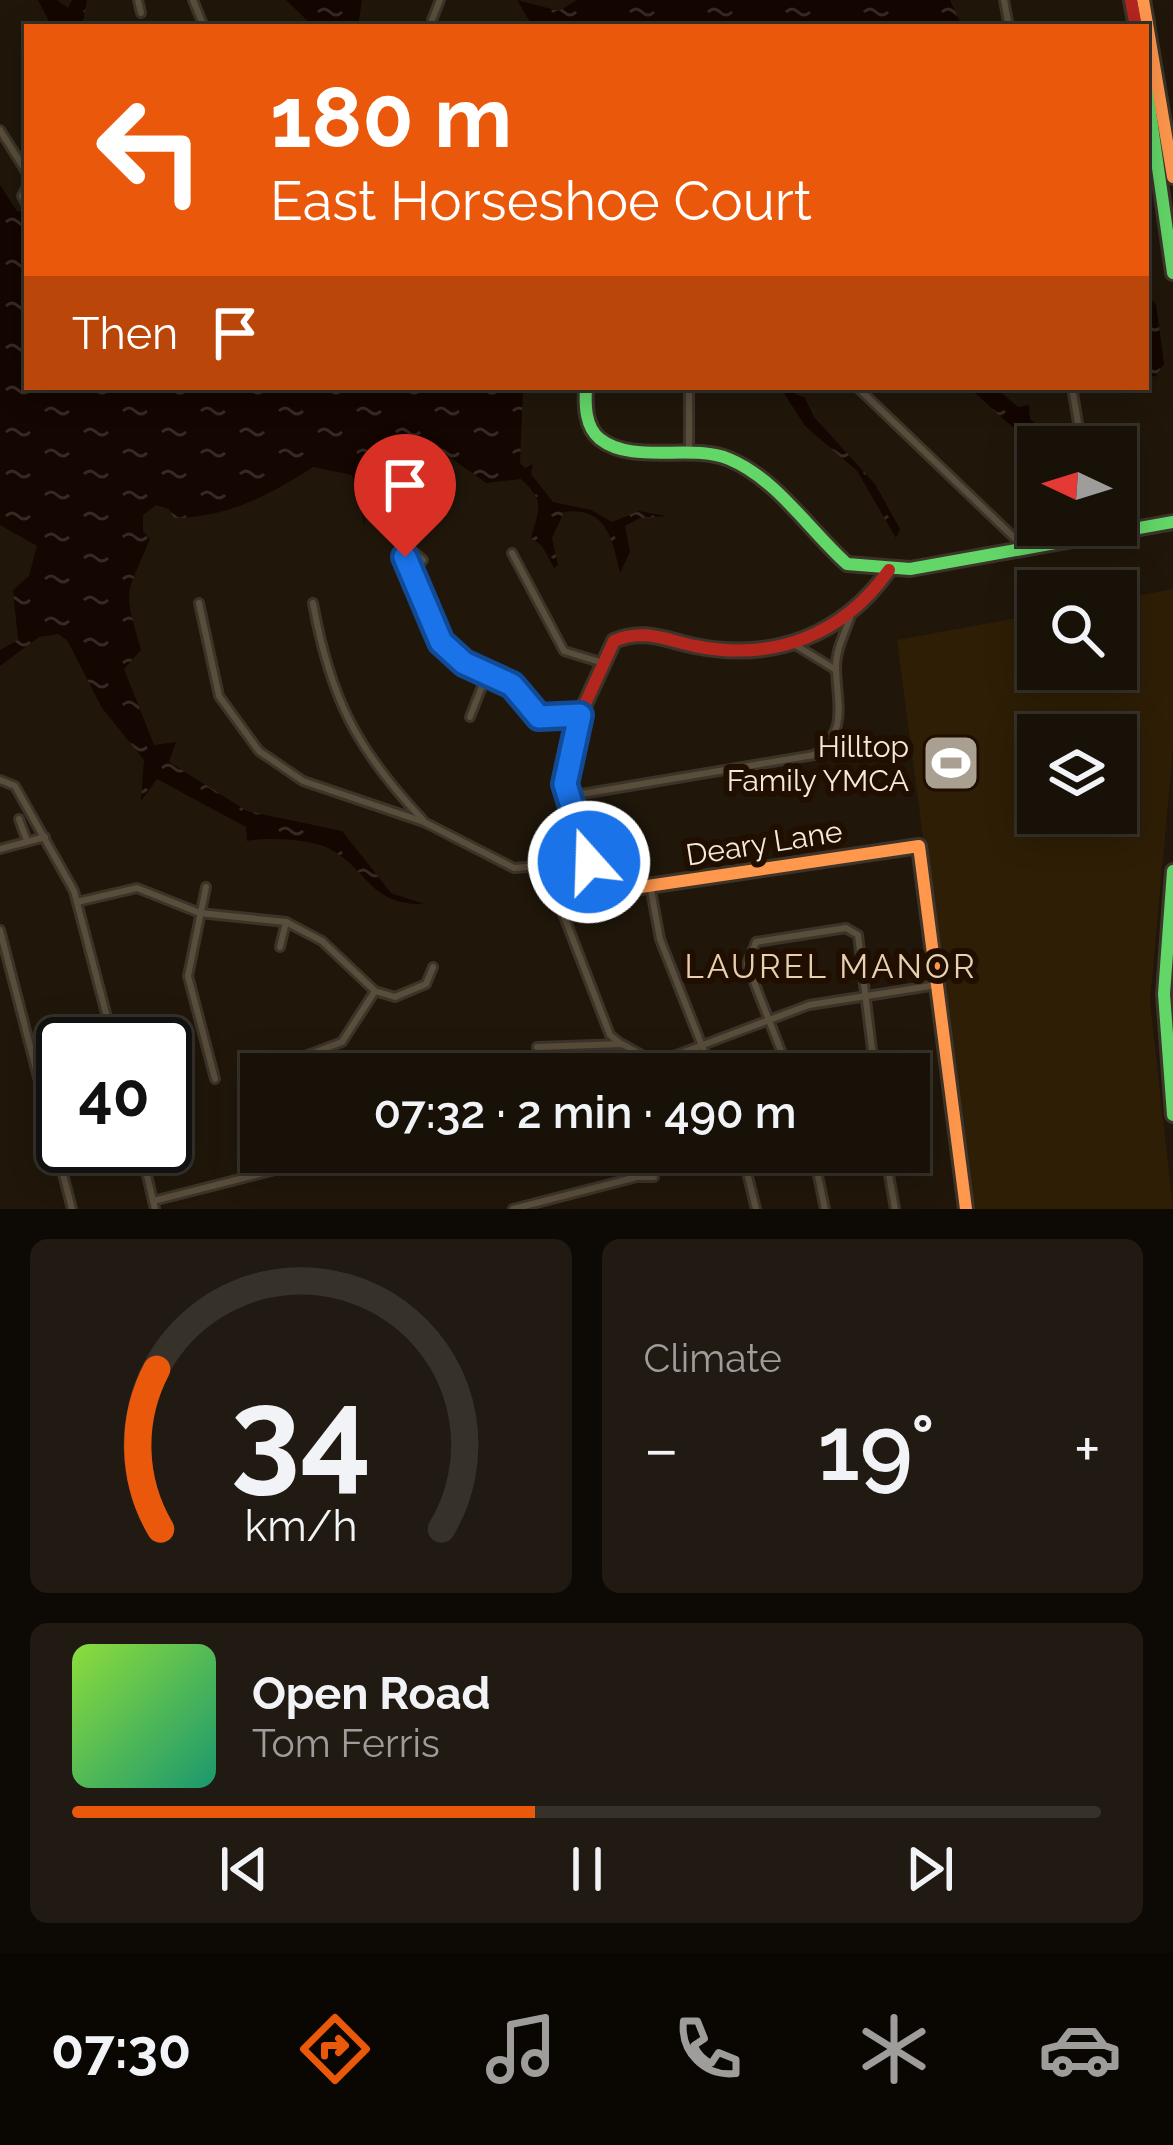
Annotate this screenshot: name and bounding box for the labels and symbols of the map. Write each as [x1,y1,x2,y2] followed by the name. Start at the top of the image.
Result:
[1017,426,1137,546] north arrow
[354,434,456,557] pin
[727,729,909,798] place label: Hilltop Family YMCA
[920,732,982,794] sports icon: Hilltop Family YMCA
[526,799,652,925] position arrow
[683,813,845,873] street label: Deary Lane
[685,947,977,986] district label: LAUREL MANOR
[36,1017,192,1173] speed limit sign: 40

